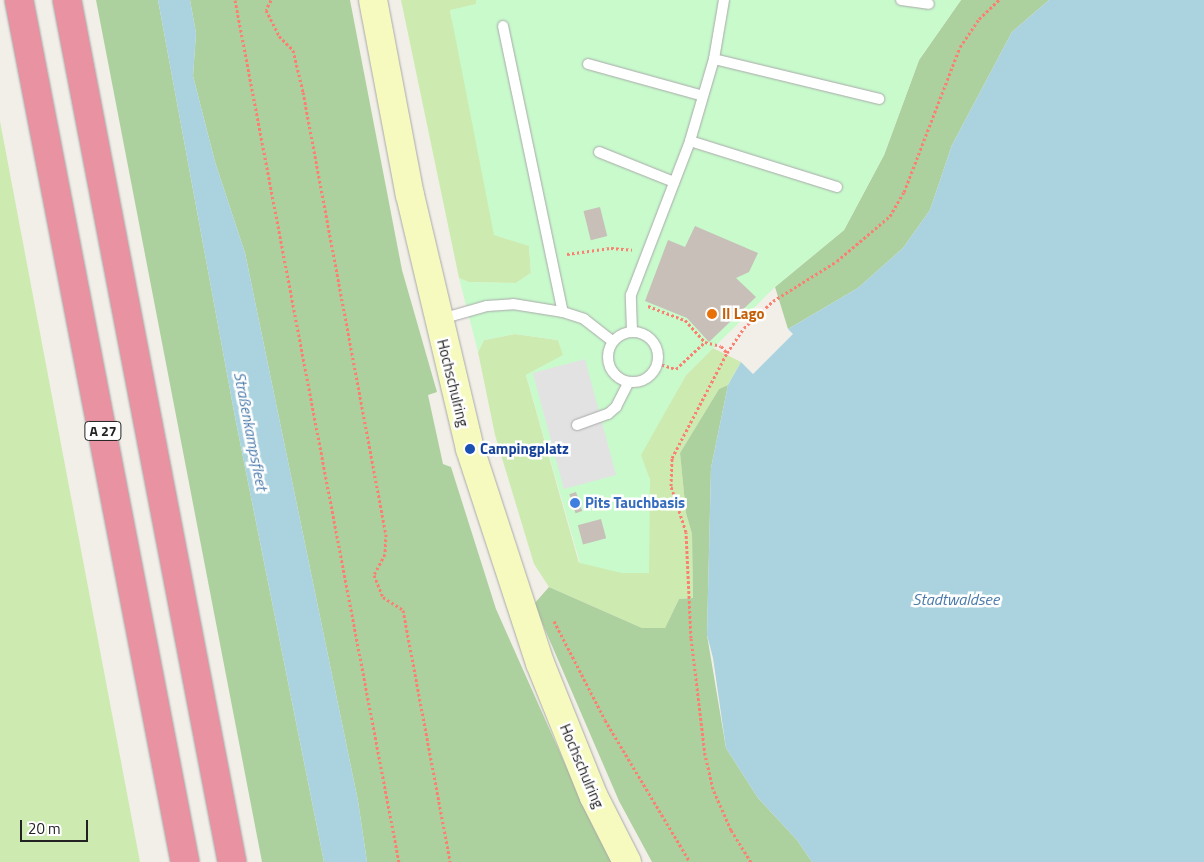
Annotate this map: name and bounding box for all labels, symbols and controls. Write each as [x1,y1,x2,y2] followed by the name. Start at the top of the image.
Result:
[722,305,764,323] place label: Il Lago
[706,308,718,320] marker: Il Lago
[433,337,473,429] street label: Hochschulring
[230,370,272,492] water label: Straßenkampsfleet
[84,420,122,442] road number: A 27
[480,440,569,458] place label: Campingplatz
[464,443,476,455] marker: Campingplatz
[585,494,685,512] place label: Pits Tauchbasis
[569,497,581,509] marker: Pits Tauchbasis
[913,589,999,609] water label: Stadtwaldsee
[556,721,608,811] street label: Hochschulring
[22,810,90,842] scale bar
[28,817,61,840] text: 20 m

